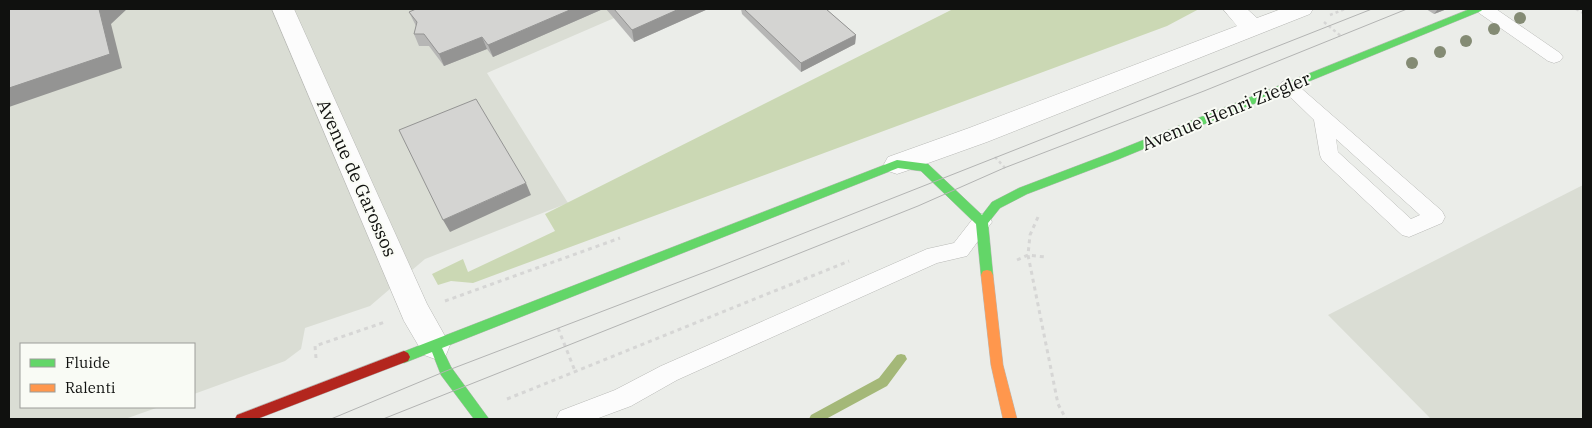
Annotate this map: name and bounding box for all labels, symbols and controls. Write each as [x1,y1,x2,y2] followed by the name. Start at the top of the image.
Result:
[1138,67,1314,155] street label: Avenue Henri Ziegler
[312,96,402,260] street label: Avenue de Garossos
[20,343,195,408] legend
[65,353,110,372] text: Fluide
[65,378,116,397] text: Ralenti

